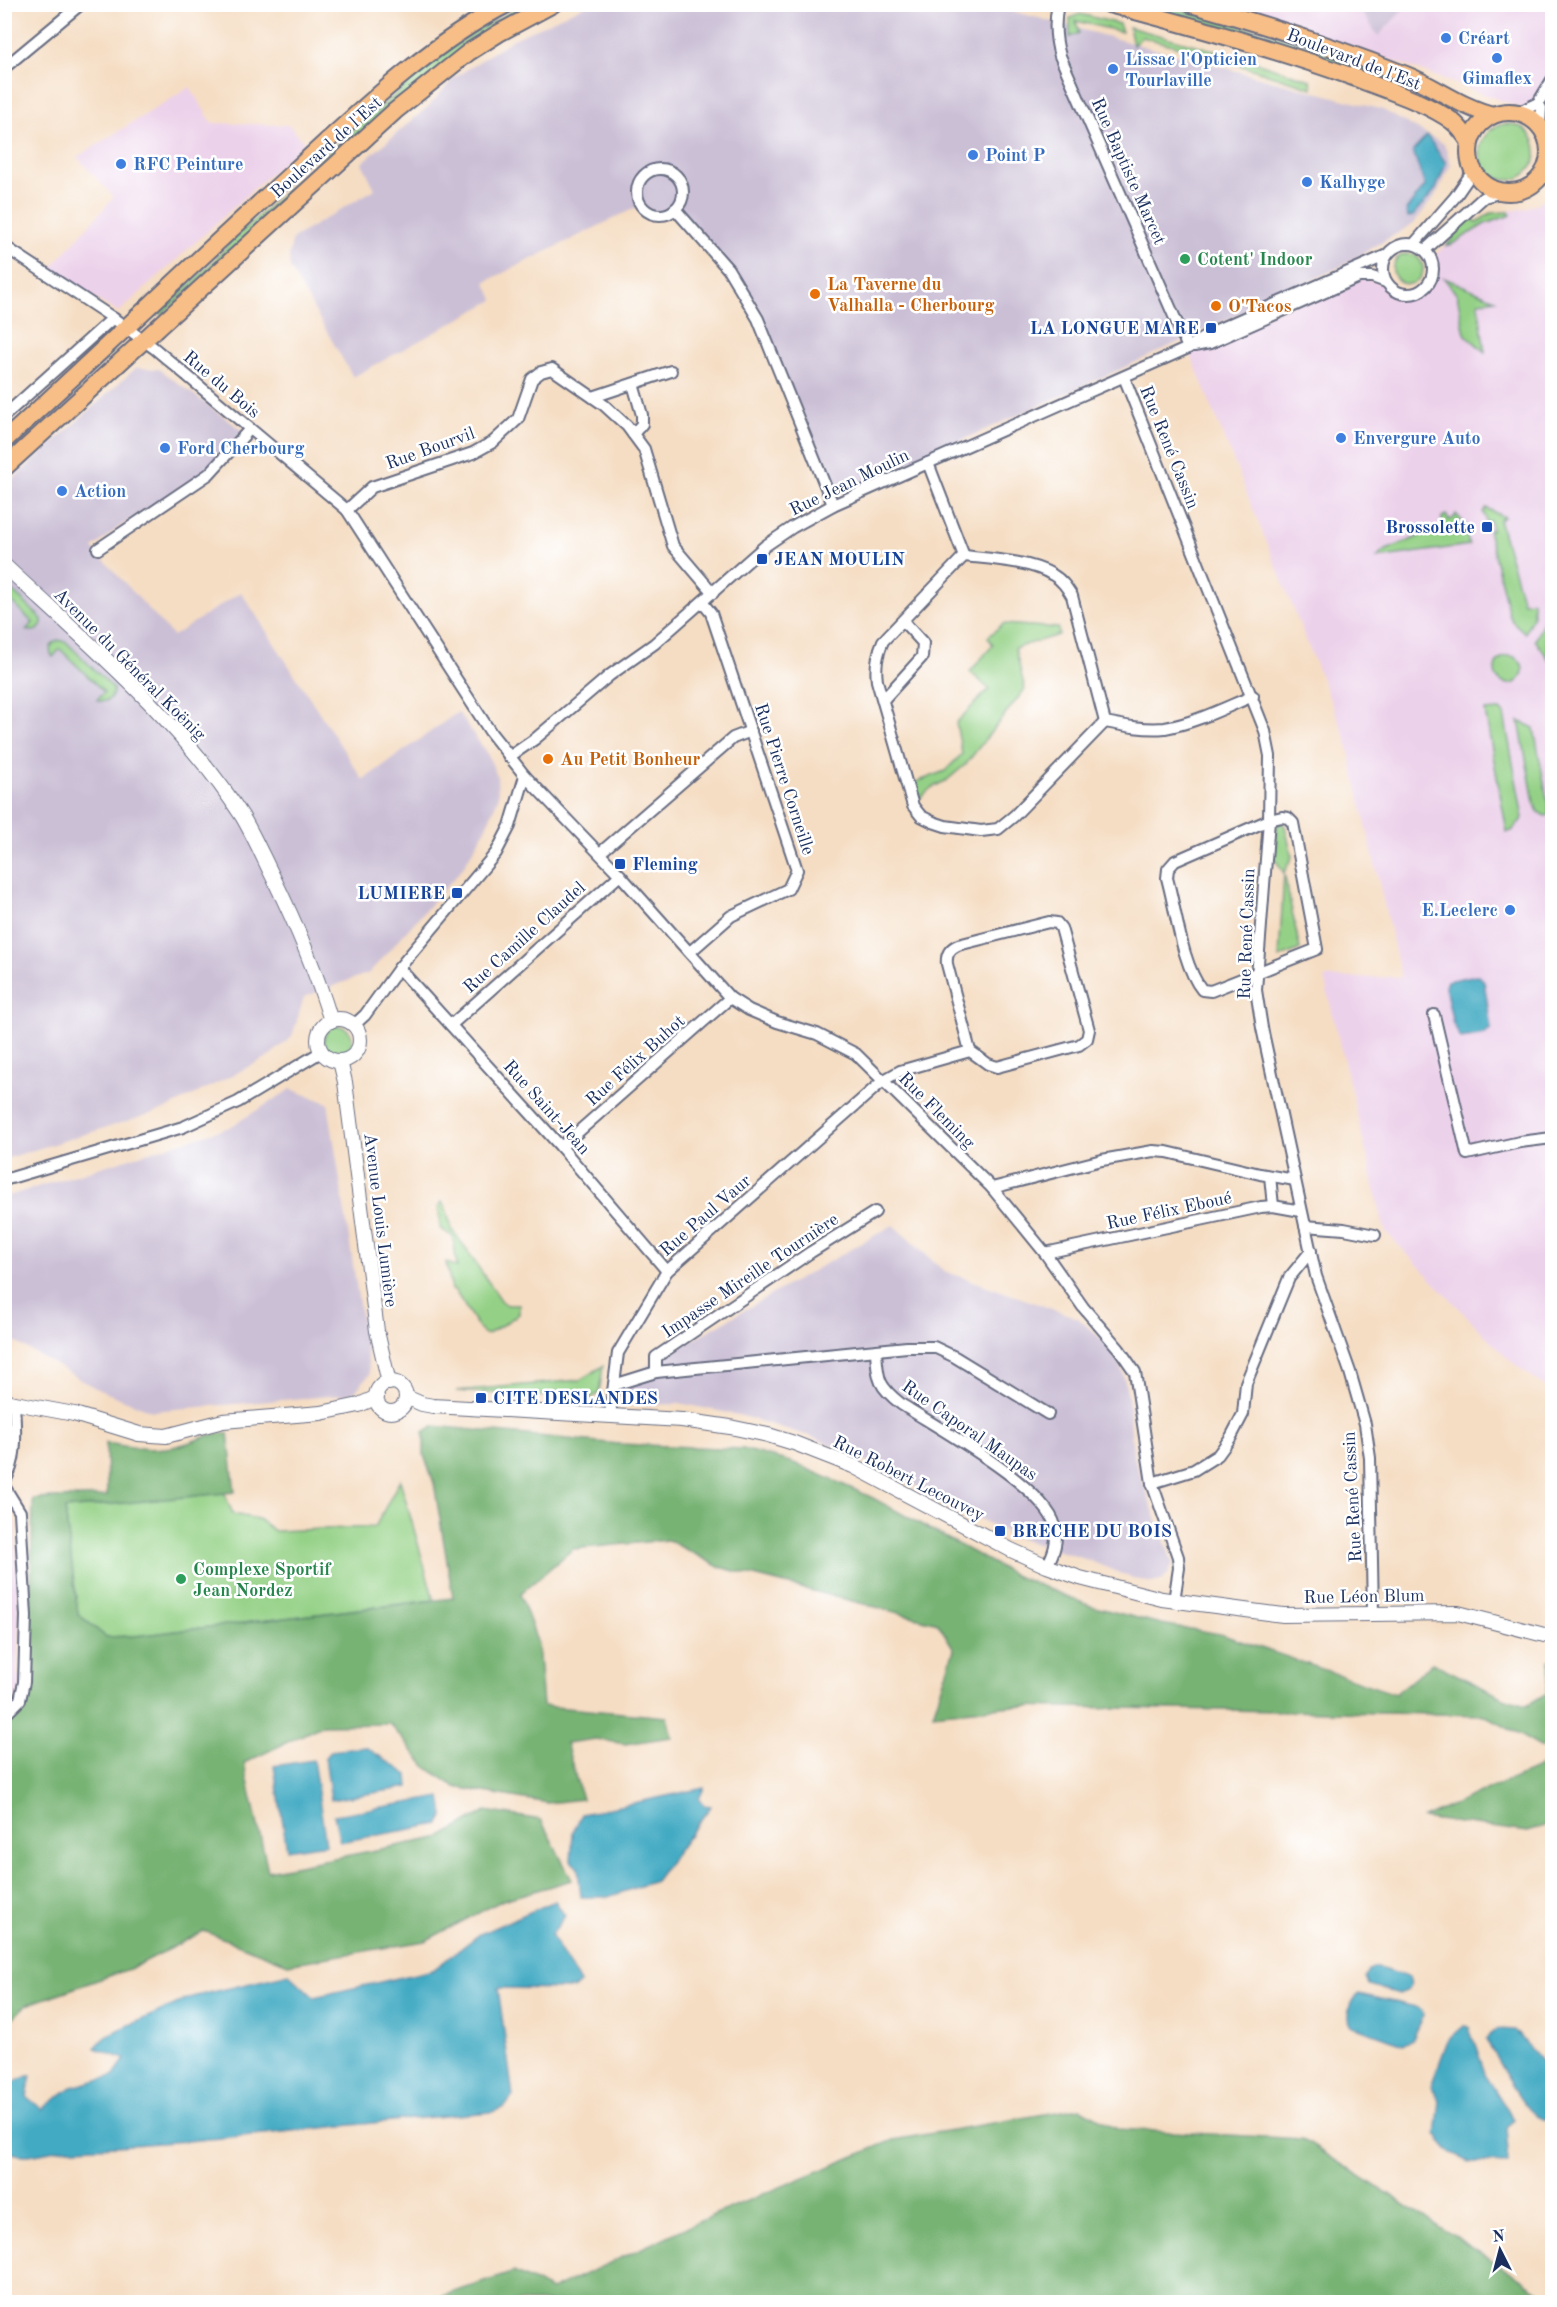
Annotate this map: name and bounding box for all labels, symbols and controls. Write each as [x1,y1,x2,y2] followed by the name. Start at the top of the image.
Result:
[1284,26,1423,94] street label: Boulevard de l'Est
[1458,30,1510,48] place label: Créart
[1439,31,1453,45] marker: Créart
[1125,51,1257,90] place label: Lissac l'Opticien Tourlaville
[1490,51,1504,65] marker: Gimaflex
[1106,62,1120,76] marker: Lissac l'Opticien Tourlaville
[1462,70,1532,88] place label: Gimaflex
[268,93,386,202] street label: Boulevard de l'Est
[1088,95,1169,248] street label: Rue Baptiste Marcet
[985,147,1045,165] place label: Point P
[966,148,980,162] marker: Point P
[133,156,243,174] place label: RFC Peinture
[114,157,128,171] marker: RFC Peinture
[1319,174,1386,192] place label: Kalhyge
[1300,175,1314,189] marker: Kalhyge
[1197,251,1313,269] place label: Cotent' Indoor
[1178,252,1192,266] marker: Cotent' Indoor
[827,276,995,315] place label: La Taverne du Valhalla - Cherbourg
[808,287,822,301] marker: La Taverne du Valhalla - Cherbourg
[1228,298,1292,316] place label: O'Tacos
[1209,299,1223,313] marker: O'Tacos
[1030,320,1199,338] place label: LA LONGUE MARE
[1204,321,1218,335] marker: LA LONGUE MARE
[180,348,263,422] street label: Rue du Bois
[1136,383,1202,512] street label: Rue René Cassin
[383,424,477,473] street label: Rue Bourvil
[1353,430,1481,448] place label: Envergure Auto
[1334,431,1348,445] marker: Envergure Auto
[177,440,304,458] place label: Ford Cherbourg
[158,441,172,455] marker: Ford Cherbourg
[787,446,912,520] street label: Rue Jean Moulin
[74,483,126,501] place label: Action
[55,484,69,498] marker: Action
[1385,519,1475,537] place label: Brossolette
[1480,520,1494,534] marker: Brossolette
[774,551,905,569] place label: JEAN MOULIN
[755,552,769,566] marker: JEAN MOULIN
[50,585,209,744] street label: Avenue du Général Koënig
[751,701,817,857] street label: Rue Pierre Corneille
[560,751,701,769] place label: Au Petit Bonheur
[541,752,555,766] marker: Au Petit Bonheur
[632,856,698,874] place label: Fleming
[613,857,627,871] marker: Fleming
[1236,868,1258,1000] street label: Rue René Cassin
[460,878,589,997] street label: Rue Camille Claudel
[357,885,445,903] place label: LUMIERE
[450,886,464,900] marker: LUMIERE
[1421,902,1498,920] place label: E.Leclerc
[1503,903,1517,917] marker: E.Leclerc
[583,1012,689,1110] street label: Rue Félix Buhot
[499,1057,593,1158] street label: Rue Saint-Jean
[895,1069,978,1153] street label: Rue Fleming
[360,1132,400,1308] street label: Avenue Louis Lumière
[657,1171,755,1260] street label: Rue Paul Vaur
[1105,1189,1233,1233] street label: Rue Félix Eboué
[659,1210,842,1341] street label: Impasse Mireille Tournière
[898,1377,1041,1484] street label: Rue Caporal Maupas
[493,1390,658,1408] place label: CITE DESLANDES
[474,1391,488,1405] marker: CITE DESLANDES
[1341,1431,1365,1563] street label: Rue René Cassin
[830,1433,987,1525] street label: Rue Robert Lecouvey
[1012,1523,1172,1541] place label: BRECHE DU BOIS
[993,1524,1007,1538] marker: BRECHE DU BOIS
[193,1561,332,1600] place label: Complexe Sportif Jean Nordez
[174,1572,188,1586] marker: Complexe Sportif Jean Nordez
[1303,1587,1425,1607] street label: Rue Léon Blum
[1470,2220,1530,2280] north arrow
[1492,2228,1506,2246] text: N

